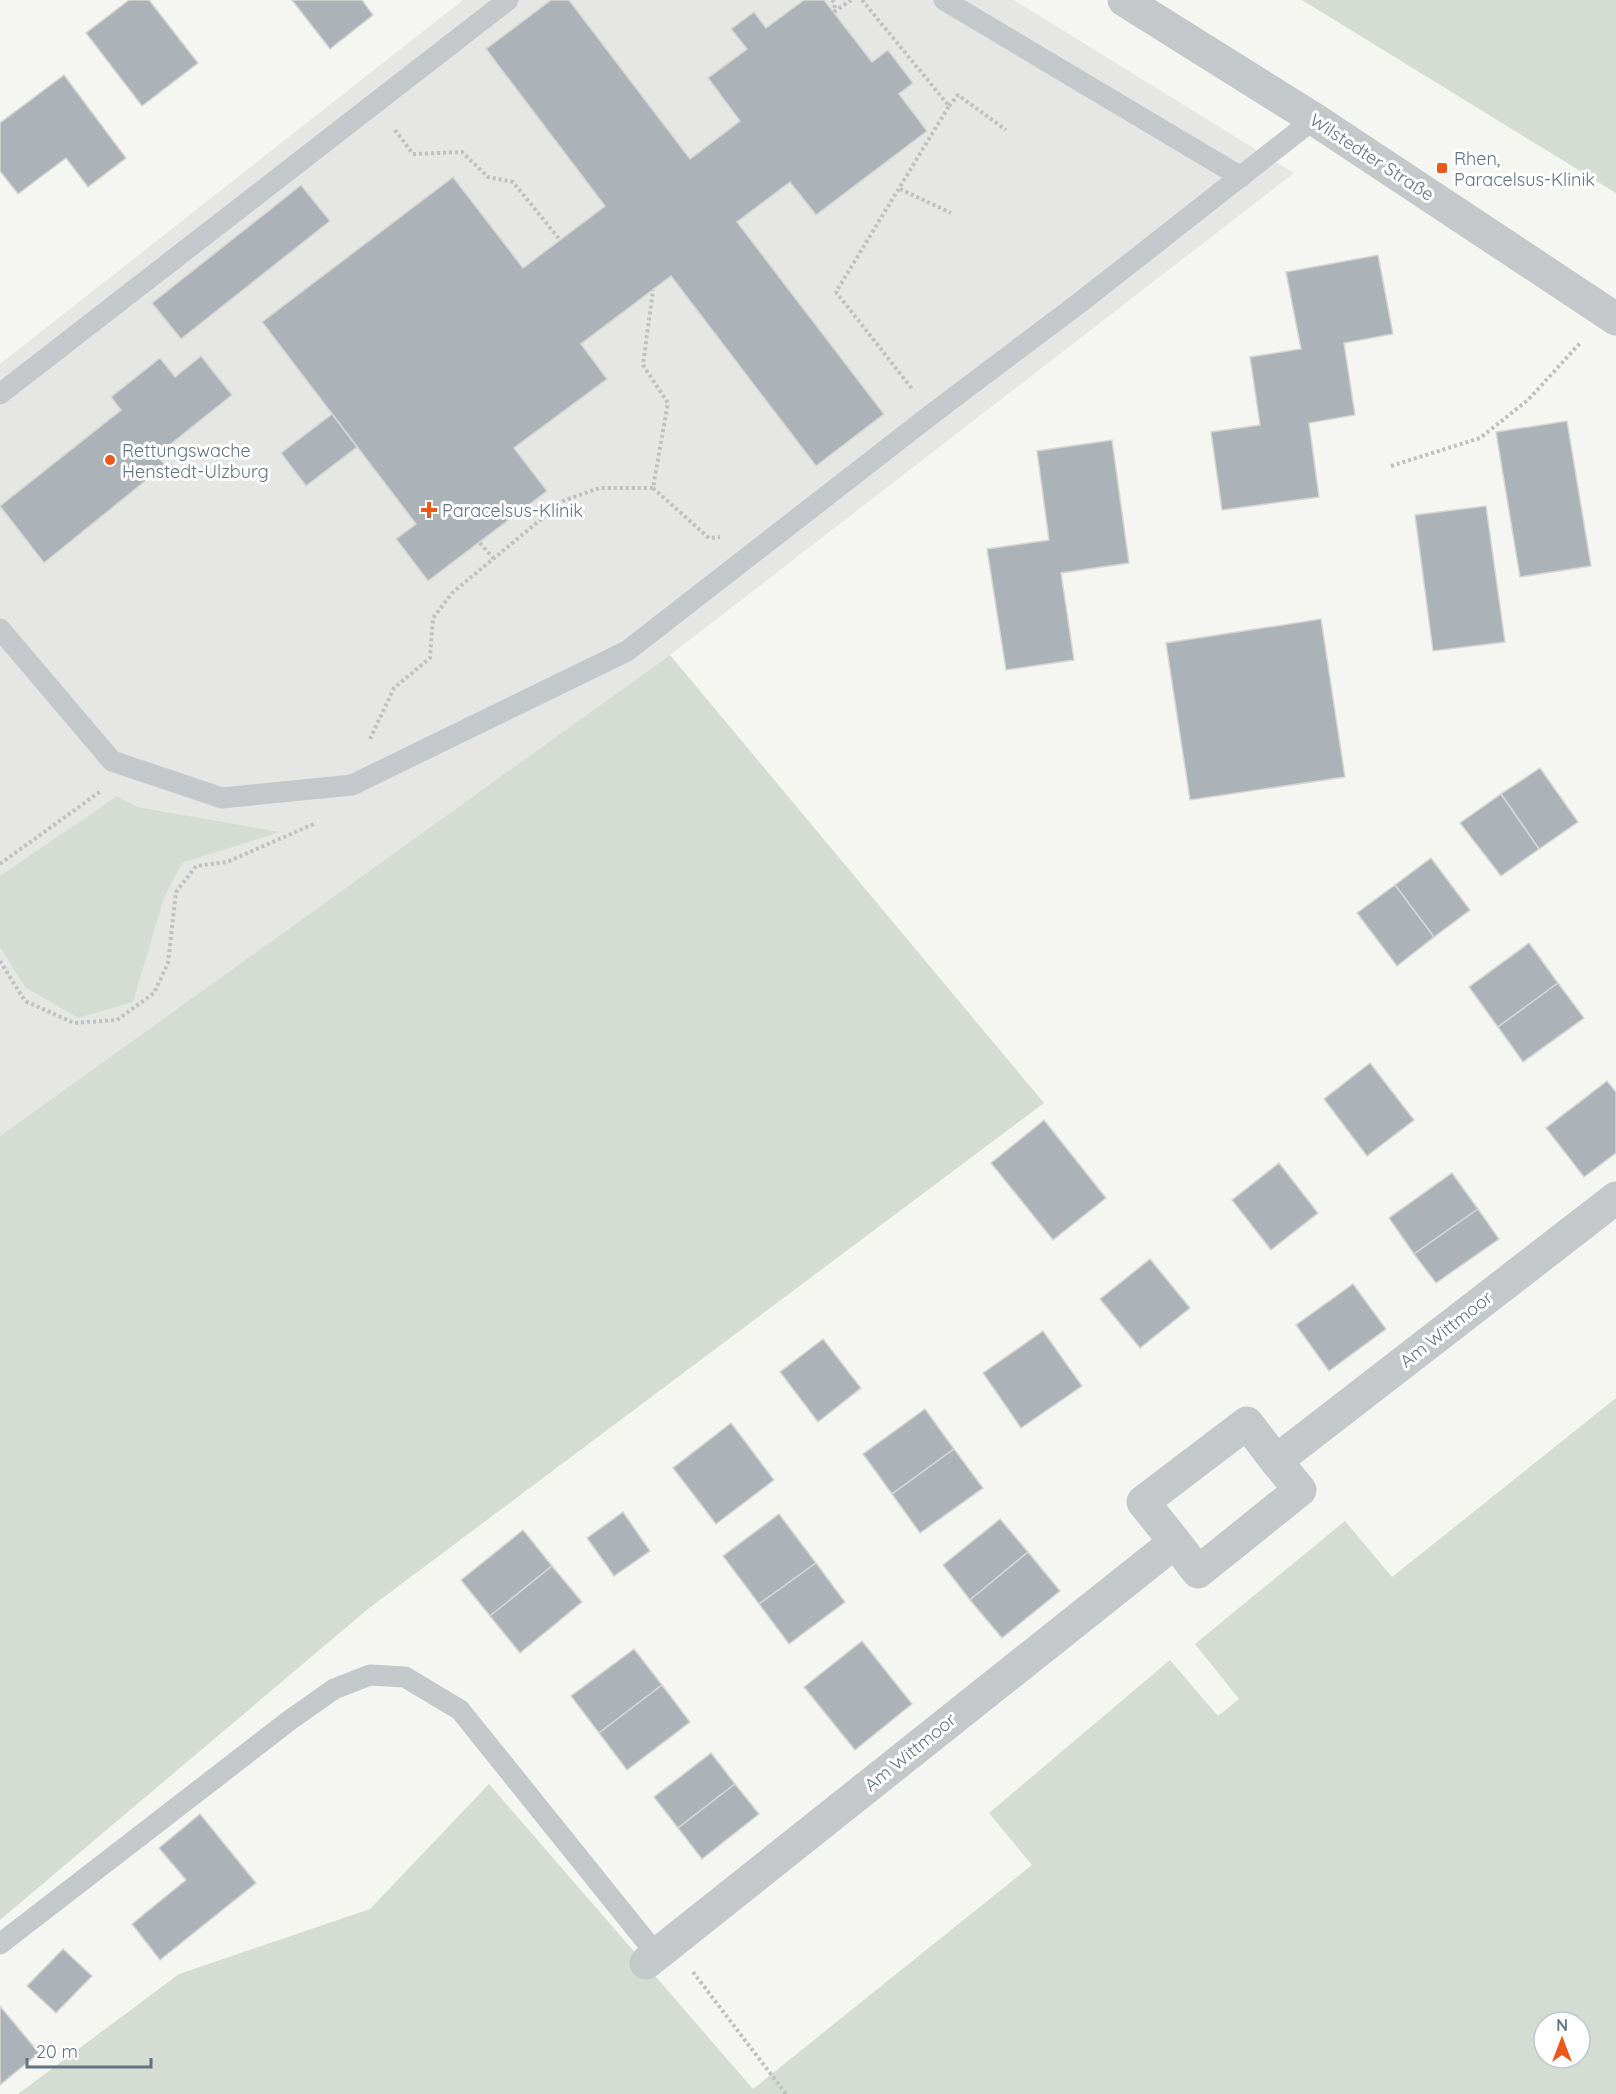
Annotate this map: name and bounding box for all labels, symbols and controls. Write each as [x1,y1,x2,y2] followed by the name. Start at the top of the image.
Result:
[1305,108,1439,206] street label: Wilstedter Straße
[1454,147,1595,191] place label: Rhen, Paracelsus-Klinik
[1435,161,1449,175] marker: Rhen, Paracelsus-Klinik
[122,439,269,483] place label: Rettungswache Henstedt-Ulzburg
[103,453,117,467] marker: Rettungswache Henstedt-Ulzburg
[442,499,583,522] place label: Paracelsus-Klinik
[420,501,438,519] marker: Paracelsus-Klinik
[1395,1286,1497,1372] street label: Am Wittmoor
[859,1708,961,1796] street label: Am Wittmoor
[1532,2010,1592,2070] north arrow
[1556,2015,1568,2035] text: N
[27,2031,152,2069] scale bar
[36,2040,78,2063] text: 20 m

